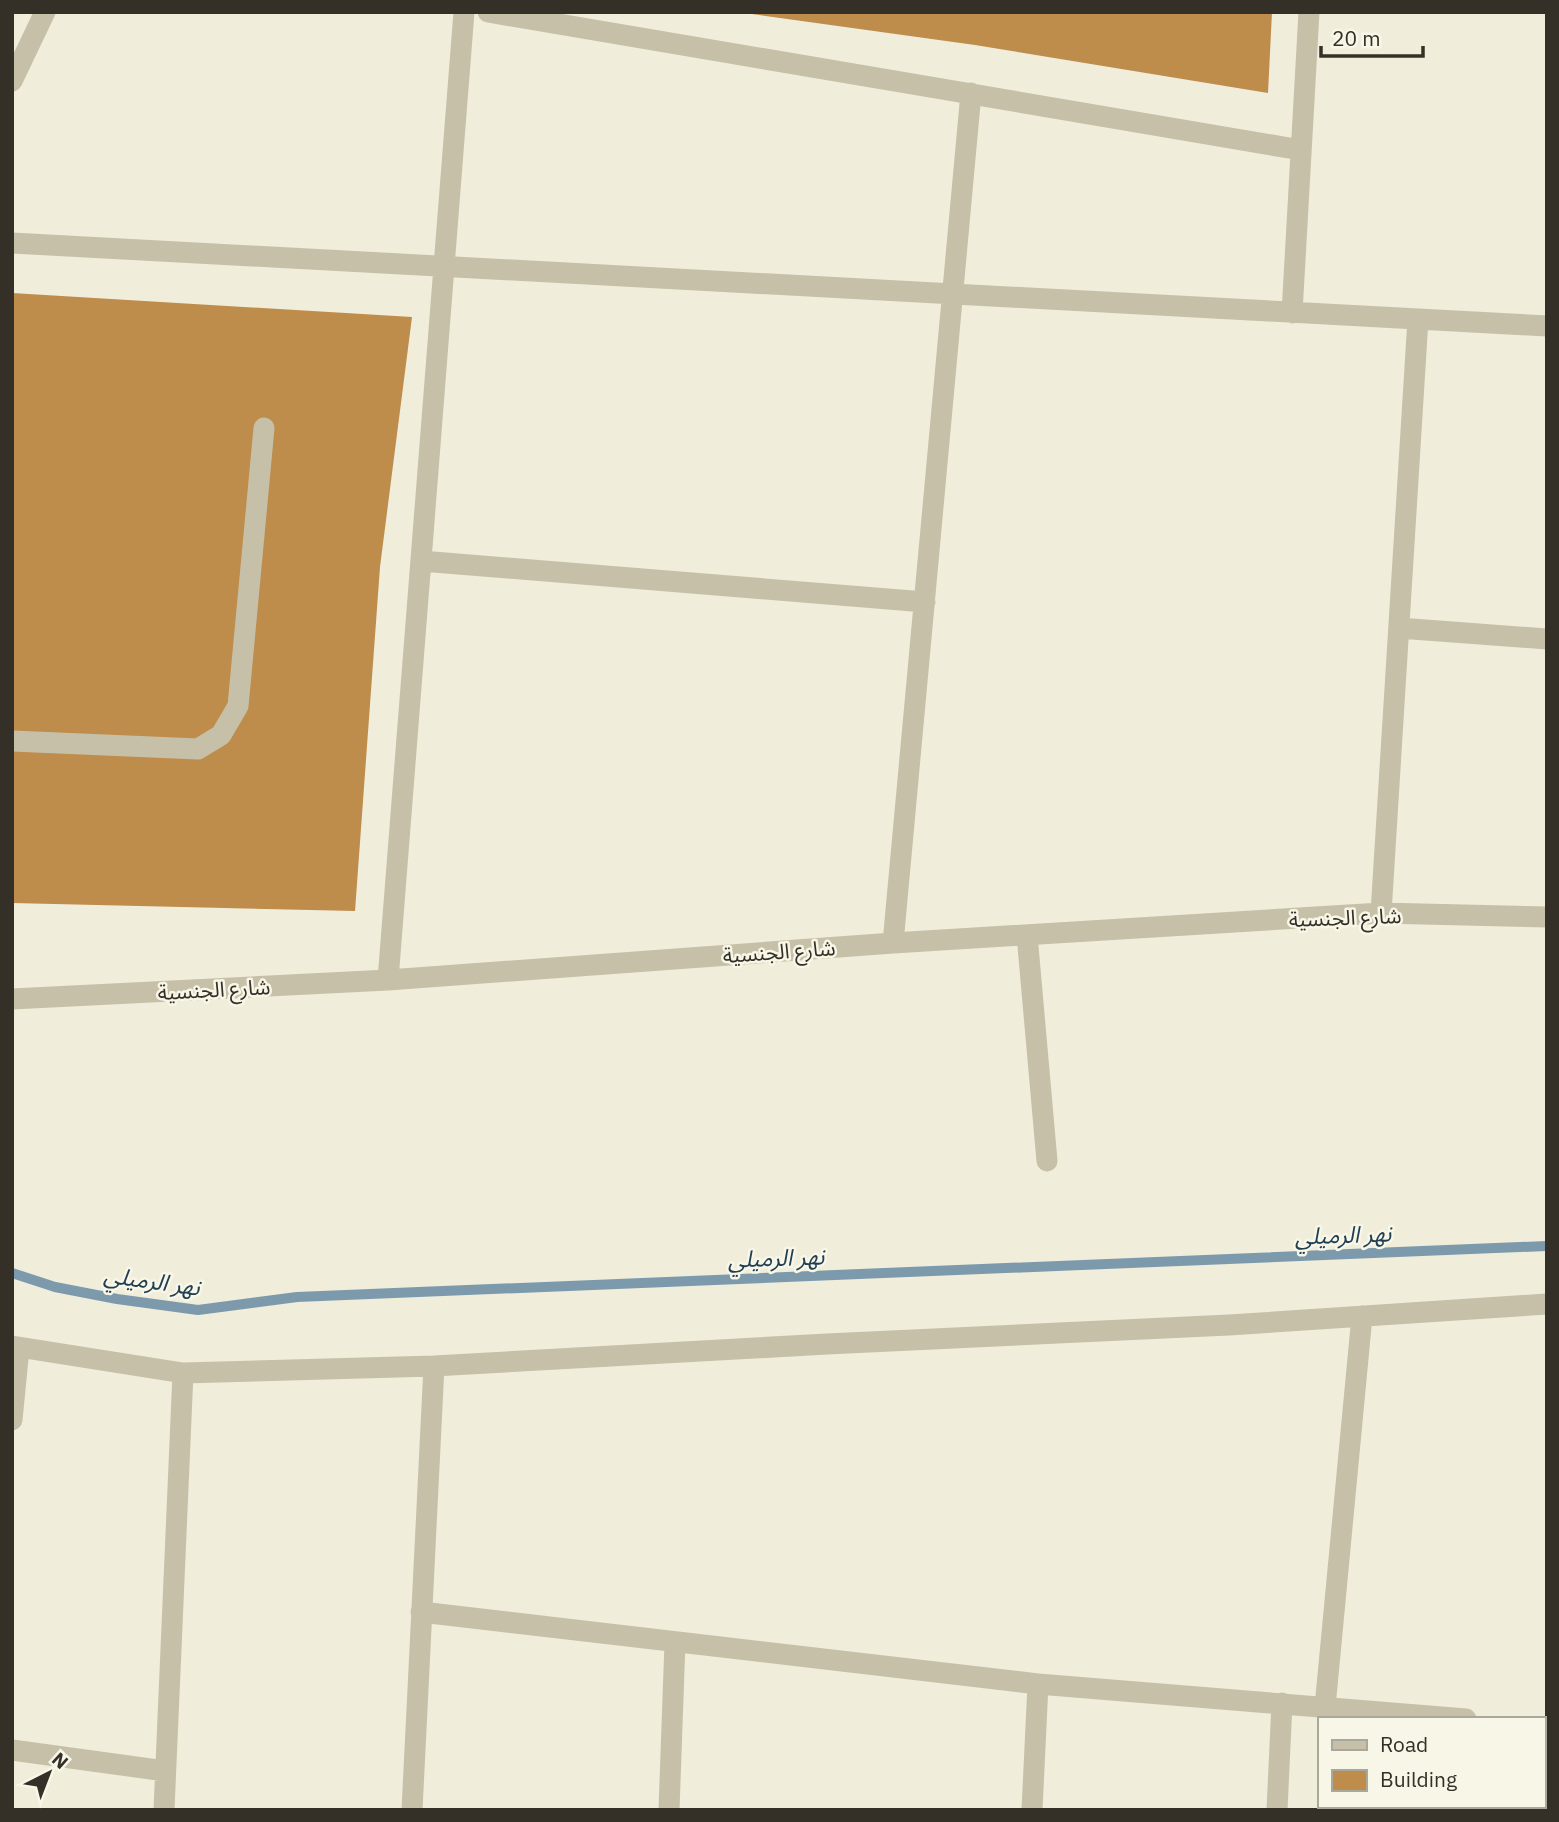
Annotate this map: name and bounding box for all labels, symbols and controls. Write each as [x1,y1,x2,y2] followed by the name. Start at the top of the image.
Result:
[1321,14,1422,58] scale bar
[1332,24,1381,52] text: 20 m
[1288,901,1402,935] street label: شارع الجنسية
[722,933,836,971] street label: شارع الجنسية
[157,972,271,1008] street label: شارع الجنسية
[1294,1217,1394,1255] water label: نهر الرميلي
[727,1240,827,1278] water label: نهر الرميلي
[102,1258,204,1306] water label: نهر الرميلي
[1318,1717,1545,1808] legend
[1380,1730,1428,1758] text: Road
[14,1738,84,1808] north arrow
[47,1747,74,1774] text: N
[1380,1765,1457,1793] text: Building

